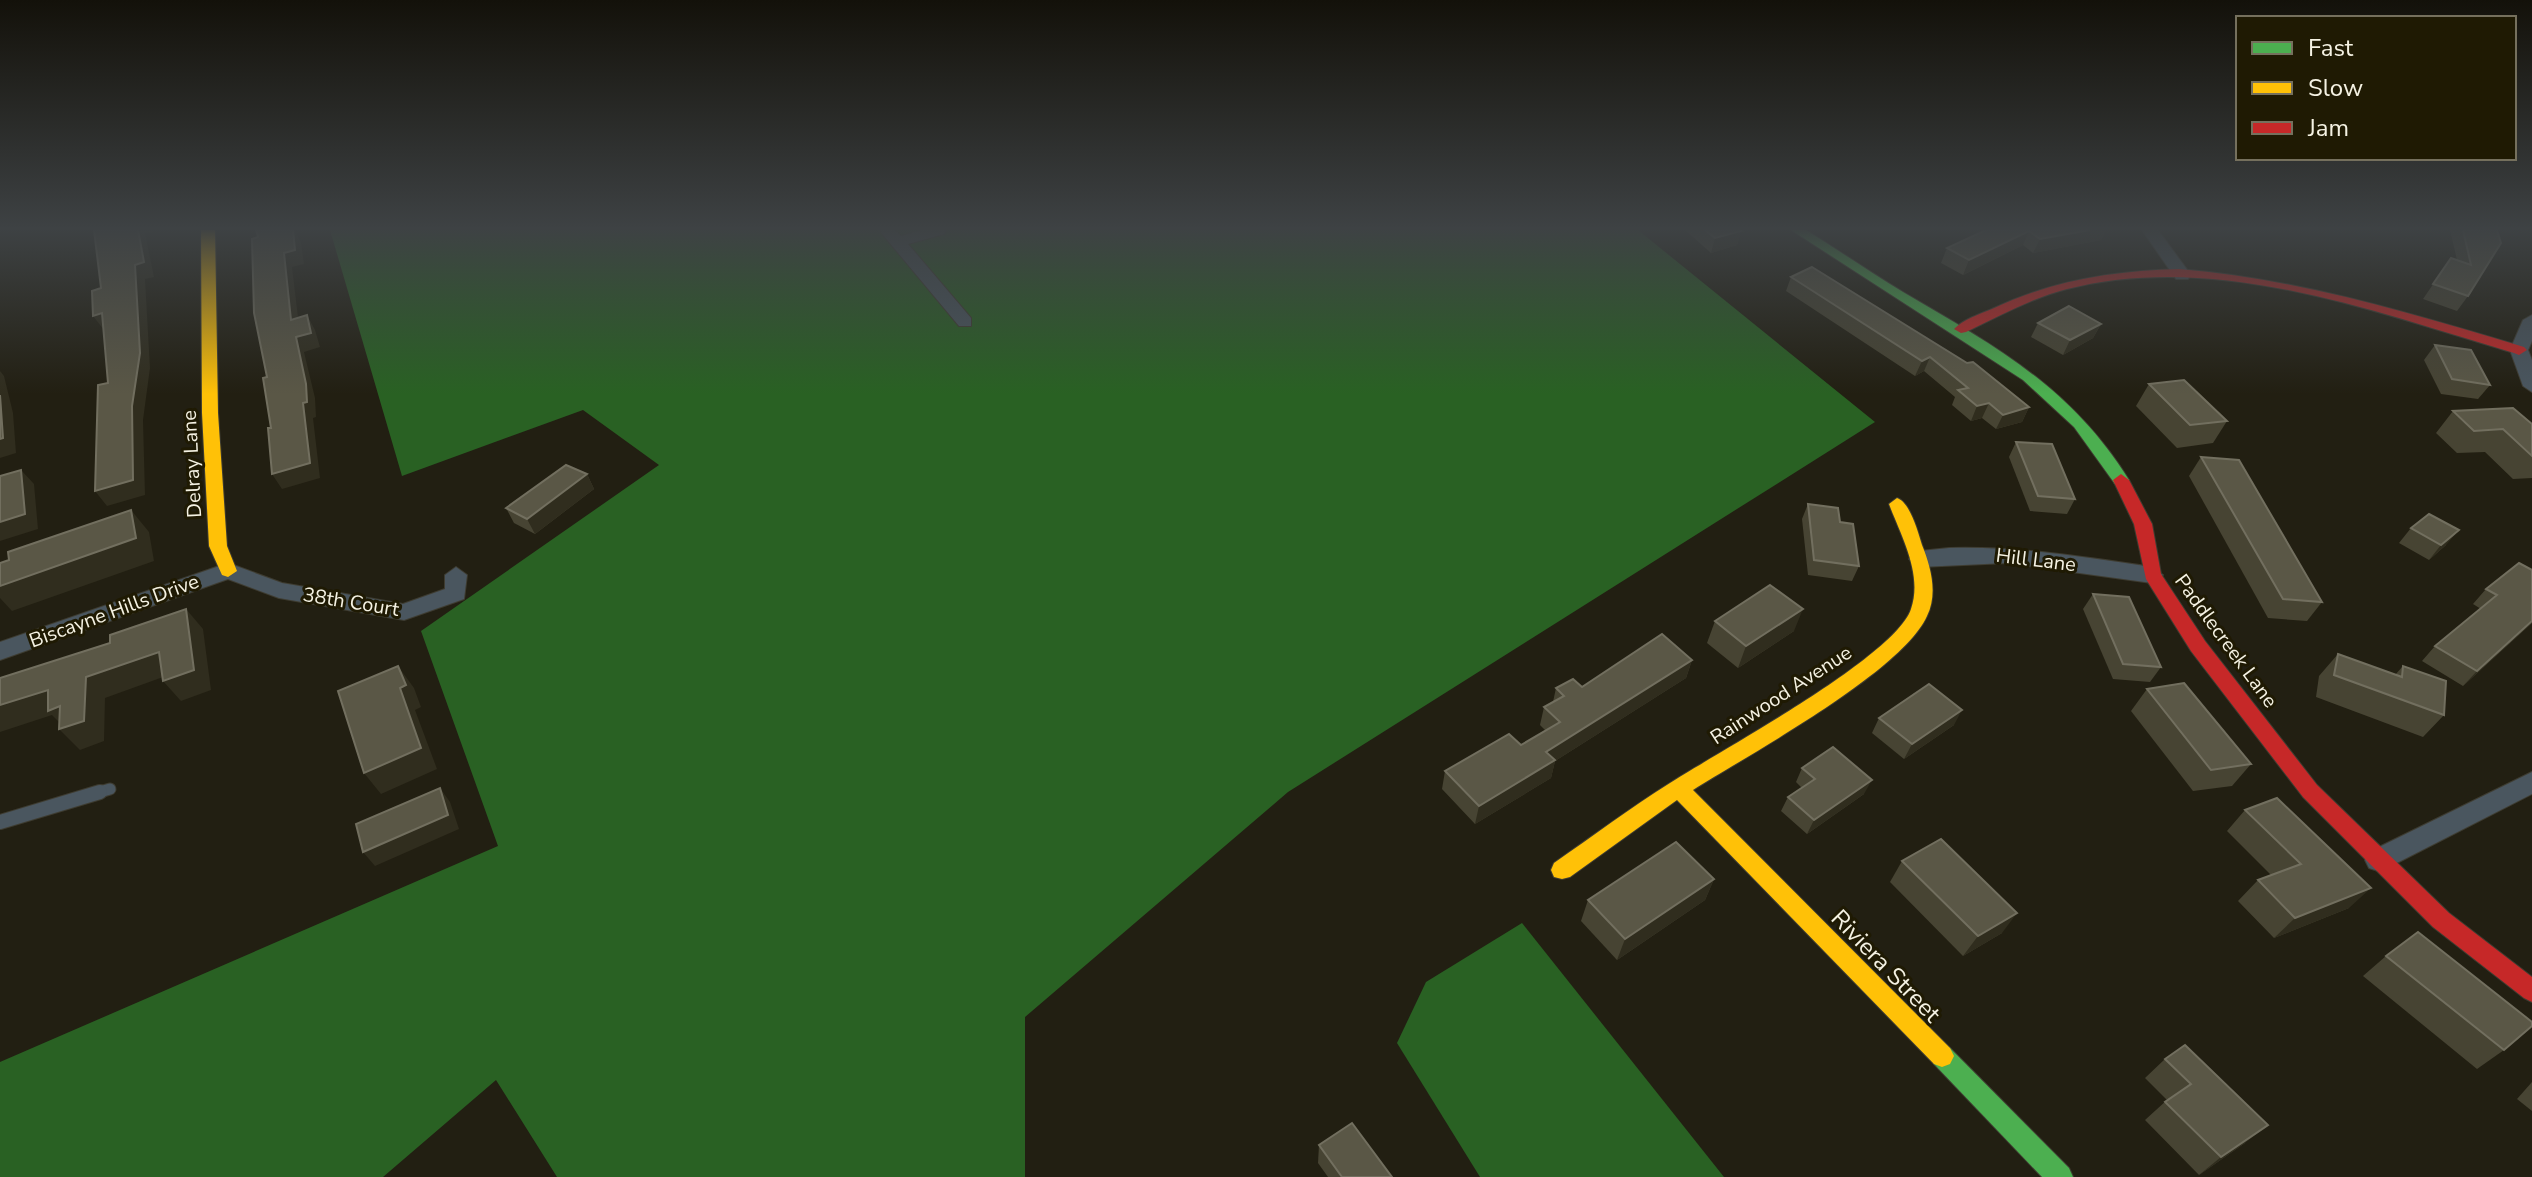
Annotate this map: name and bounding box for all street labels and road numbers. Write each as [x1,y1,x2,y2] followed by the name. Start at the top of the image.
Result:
[176,409,208,519] street label: Delray Lane
[1994,542,2078,578] street label: Hill Lane
[25,568,203,654] street label: Biscayne Hills Drive
[2168,569,2284,713] street label: Paddlecreek Lane
[301,581,402,623] street label: 38th Court
[1705,639,1857,751] street label: Rainwood Avenue
[1824,903,1948,1030] street label: Riviera Street

